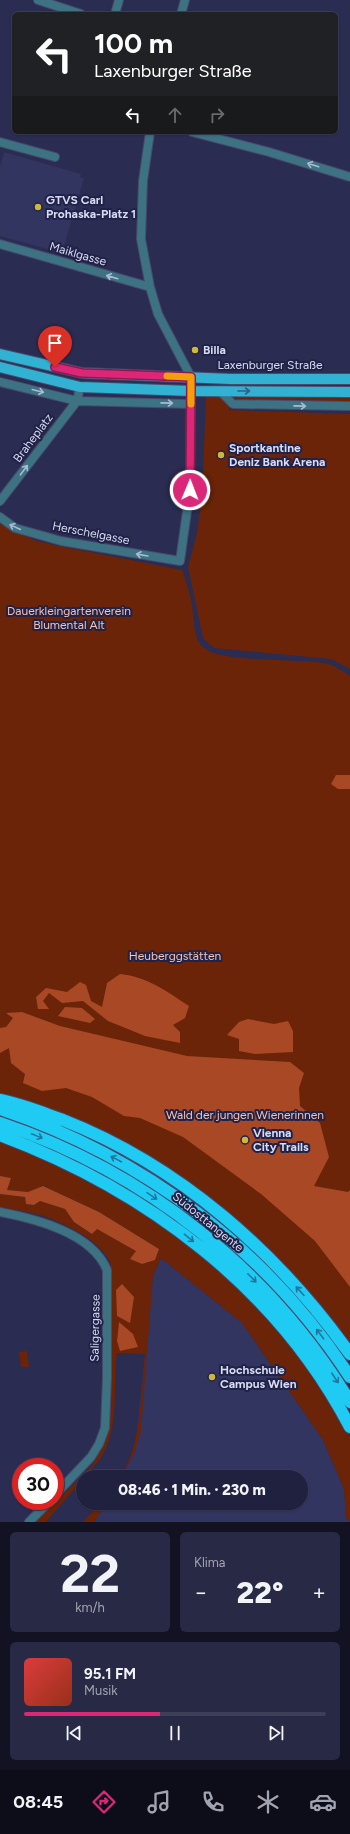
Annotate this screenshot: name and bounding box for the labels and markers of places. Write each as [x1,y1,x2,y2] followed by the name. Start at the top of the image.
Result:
[46,193,136,221] place label: GTVS Carl Prohaska-Platz 1
[33,202,43,212] marker: GTVS Carl Prohaska-Platz 1
[38,326,72,367] pin
[203,343,226,357] place label: Billa
[190,345,200,355] marker: Billa
[229,441,325,469] place label: Sportkantine Deniz Bank Arena
[216,450,226,460] marker: Sportkantine Deniz Bank Arena
[253,1126,309,1154] place label: Vienna City Trails
[240,1135,250,1145] marker: Vienna City Trails
[220,1363,297,1391] place label: Hochschule Campus Wien
[207,1372,217,1382] marker: Hochschule Campus Wien

